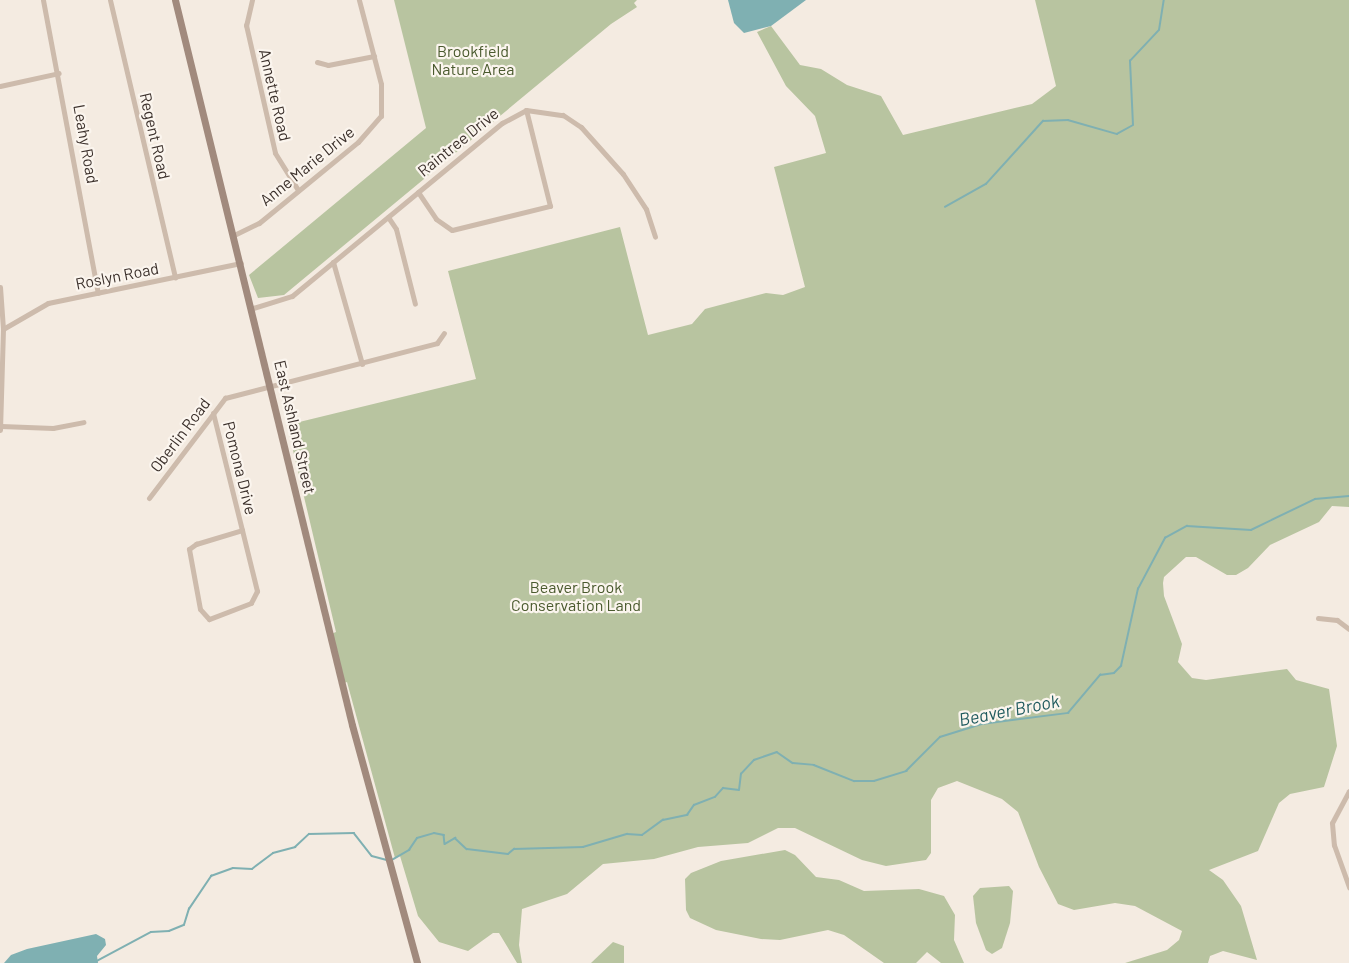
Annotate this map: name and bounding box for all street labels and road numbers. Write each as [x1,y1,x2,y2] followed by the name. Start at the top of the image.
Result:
[255,47,295,143] street label: Annette Road
[136,91,174,181] street label: Regent Road
[70,103,102,185] street label: Leahy Road
[414,104,502,180] street label: Raintree Drive
[256,122,358,210] street label: Anne Marie Drive
[74,259,160,293] street label: Roslyn Road
[270,358,320,496] street label: East Ashland Street
[146,394,214,476] street label: Oberlin Road
[219,419,261,517] street label: Pomona Drive

